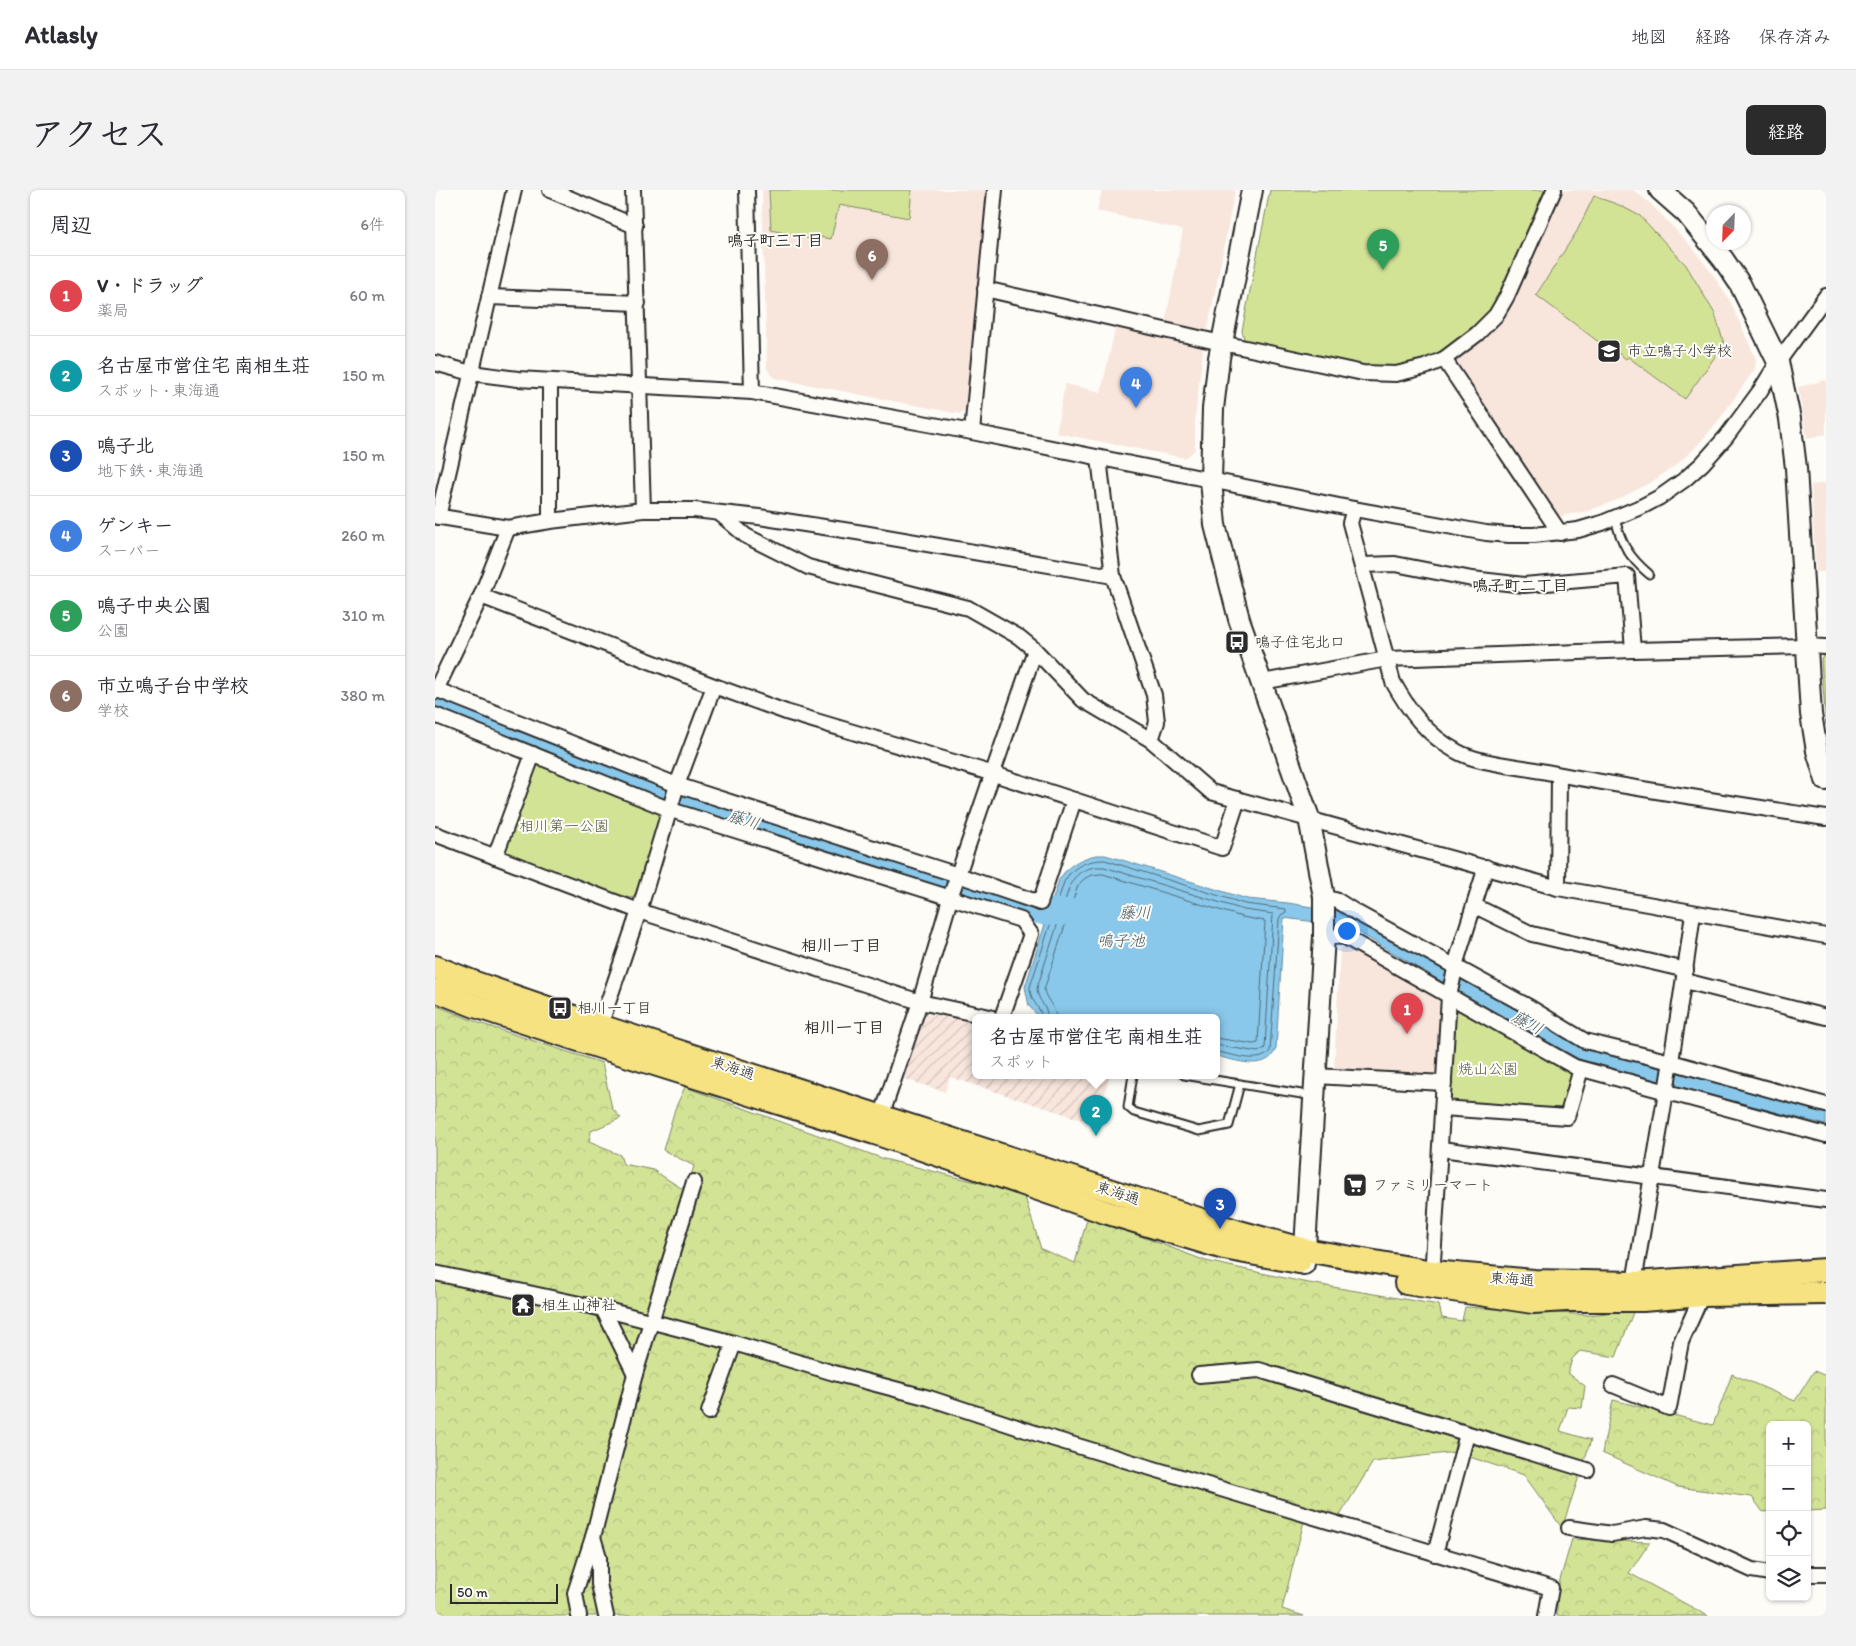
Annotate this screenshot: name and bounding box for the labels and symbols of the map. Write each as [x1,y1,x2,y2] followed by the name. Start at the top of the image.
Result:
[1706,205,1751,250] north arrow
[1367,229,1399,270] pin: 5
[727,231,823,250] district label: 鳴子町三丁目
[856,239,888,280] pin: 6
[1596,338,1622,364] school or university icon: 市立鳴子小学校
[1627,342,1732,360] place label: 市立鳴子小学校
[1120,367,1152,408] pin: 4
[1472,576,1568,595] district label: 鳴子町二丁目
[1224,629,1250,655] bus stop icon: 鳴子住宅北口
[1255,633,1345,651] place label: 鳴子住宅北口
[726,806,762,833] water label: 藤川
[519,817,609,835] park label: 相川第一公園
[1119,903,1151,922] water label: 藤川
[1334,918,1360,944] your location
[1097,931,1146,950] water label: 鳴子池
[801,936,881,955] district label: 相川一丁目
[1391,993,1423,1034] pin: 1
[547,995,573,1021] bus stop icon: 相川一丁目
[577,999,652,1017] place label: 相川一丁目
[1509,1006,1546,1039] water label: 藤川
[804,1018,884,1037] district label: 相川一丁目
[709,1052,757,1084] street label: 東海通
[1458,1060,1518,1078] park label: 焼山公園
[1080,1095,1112,1136] pin: 2
[1342,1172,1368,1198] supermarket icon: ファミリーマート
[1373,1176,1493,1194] place label: ファミリーマート
[1094,1177,1142,1209] street label: 東海通
[1204,1188,1236,1229] pin: 3
[1489,1268,1535,1290] street label: 東海通
[510,1292,536,1318] temple icon: 相生山神社
[541,1296,616,1314] place label: 相生山神社
[450,1581,557,1604] scale bar

